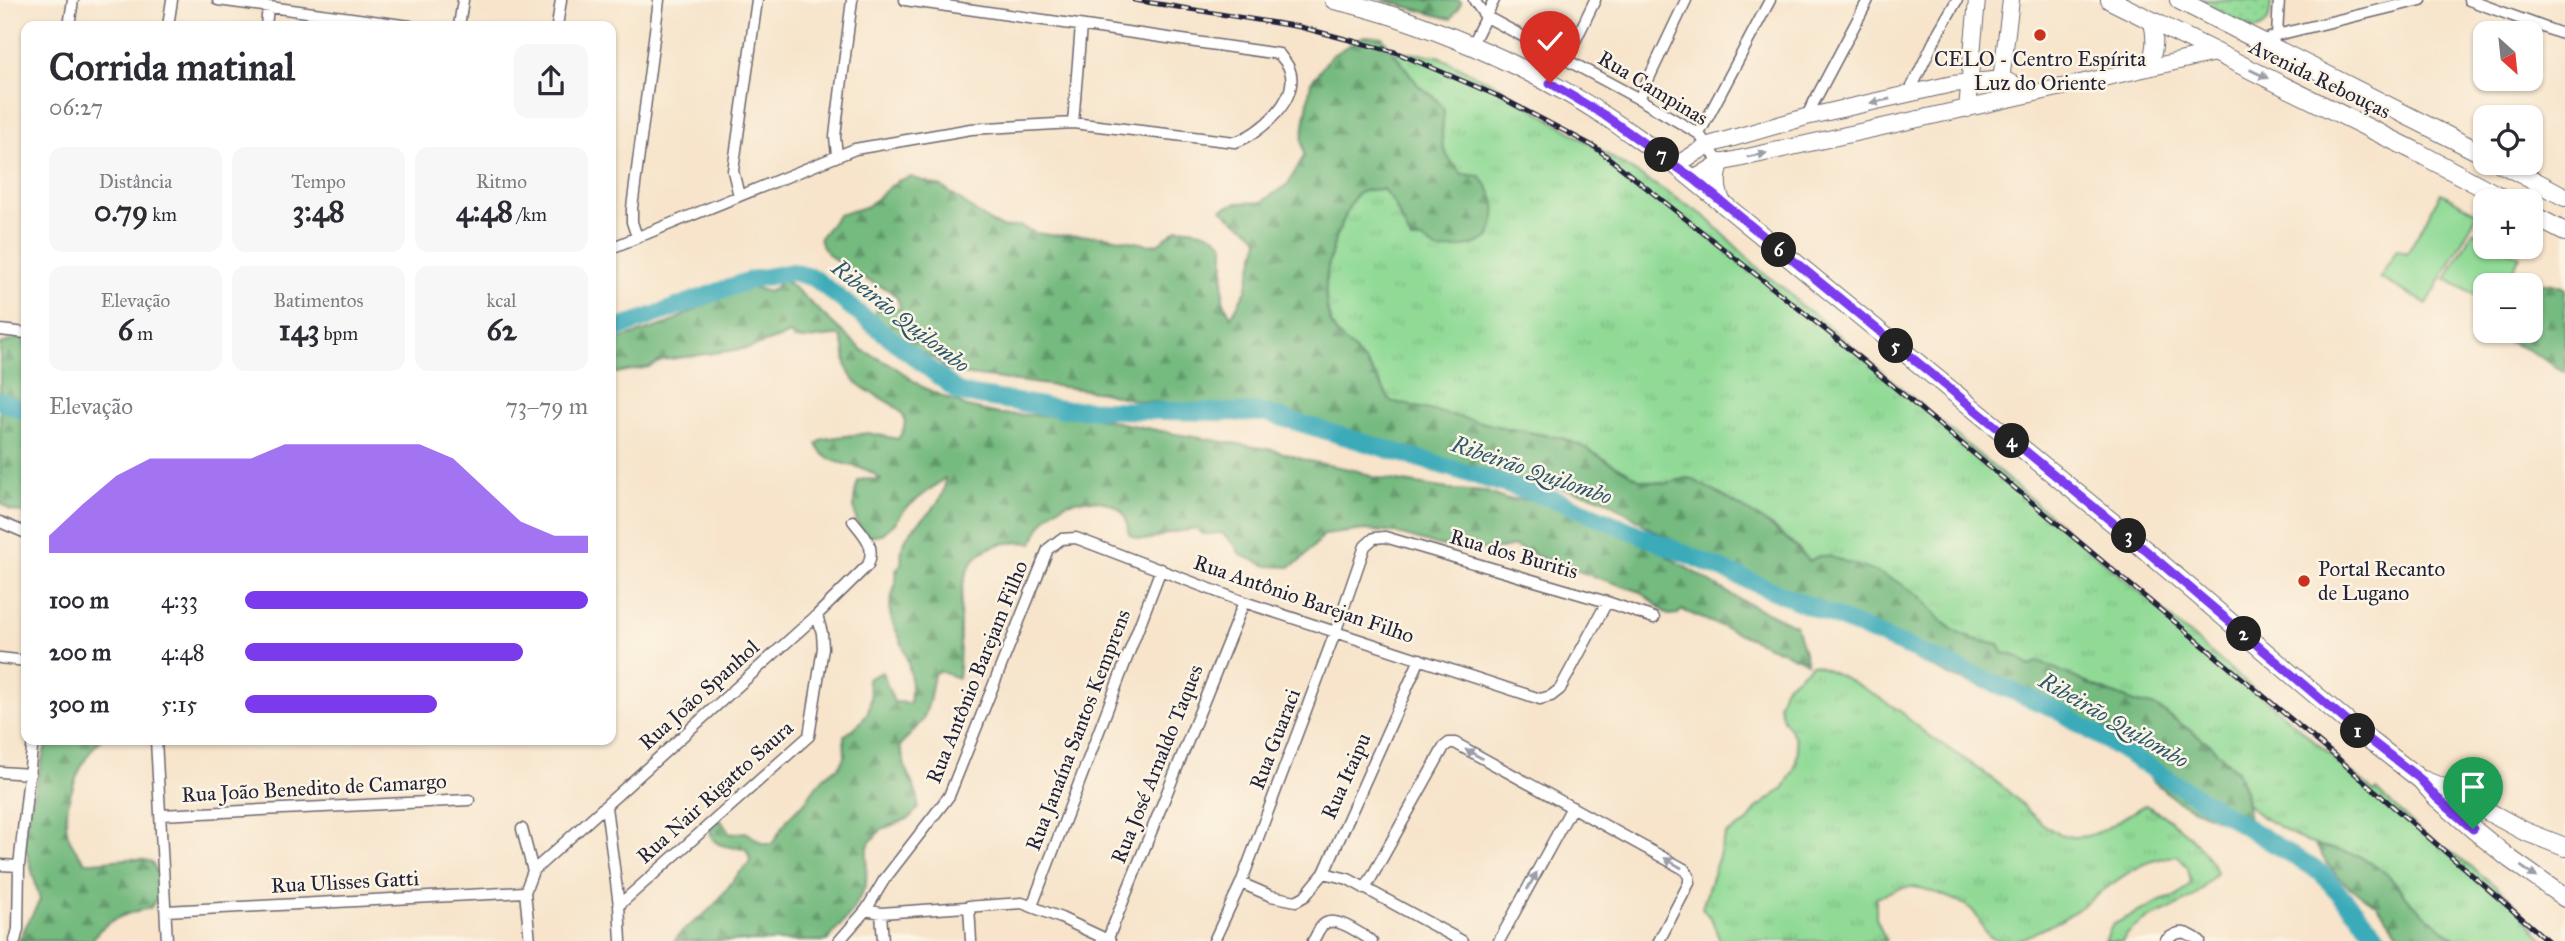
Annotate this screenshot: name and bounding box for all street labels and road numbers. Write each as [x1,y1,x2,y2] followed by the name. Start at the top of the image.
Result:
[2244,33,2395,124] street label: Avenida Rebouças
[1593,45,1713,131] street label: Rua Campinas
[1447,523,1581,585] street label: Rua dos Buritis
[1190,549,1418,649] street label: Rua Antônio Barejan Filho
[920,557,1034,787] street label: Rua Antônio Barejam Filho
[1020,606,1136,854] street label: Rua Janaína Santos Kemprens
[634,634,765,756] street label: Rua João Spanhol
[1105,661,1209,867] street label: Rua José Arnaldo Taques
[1244,685,1306,793] street label: Rua Guaraci
[631,715,799,869] street label: Rua Nair Rigatto Saura
[1316,729,1376,823] street label: Rua Itaipu
[181,768,448,808] street label: Rua João Benedito de Camargo
[270,865,420,899] street label: Rua Ulisses Gatti

